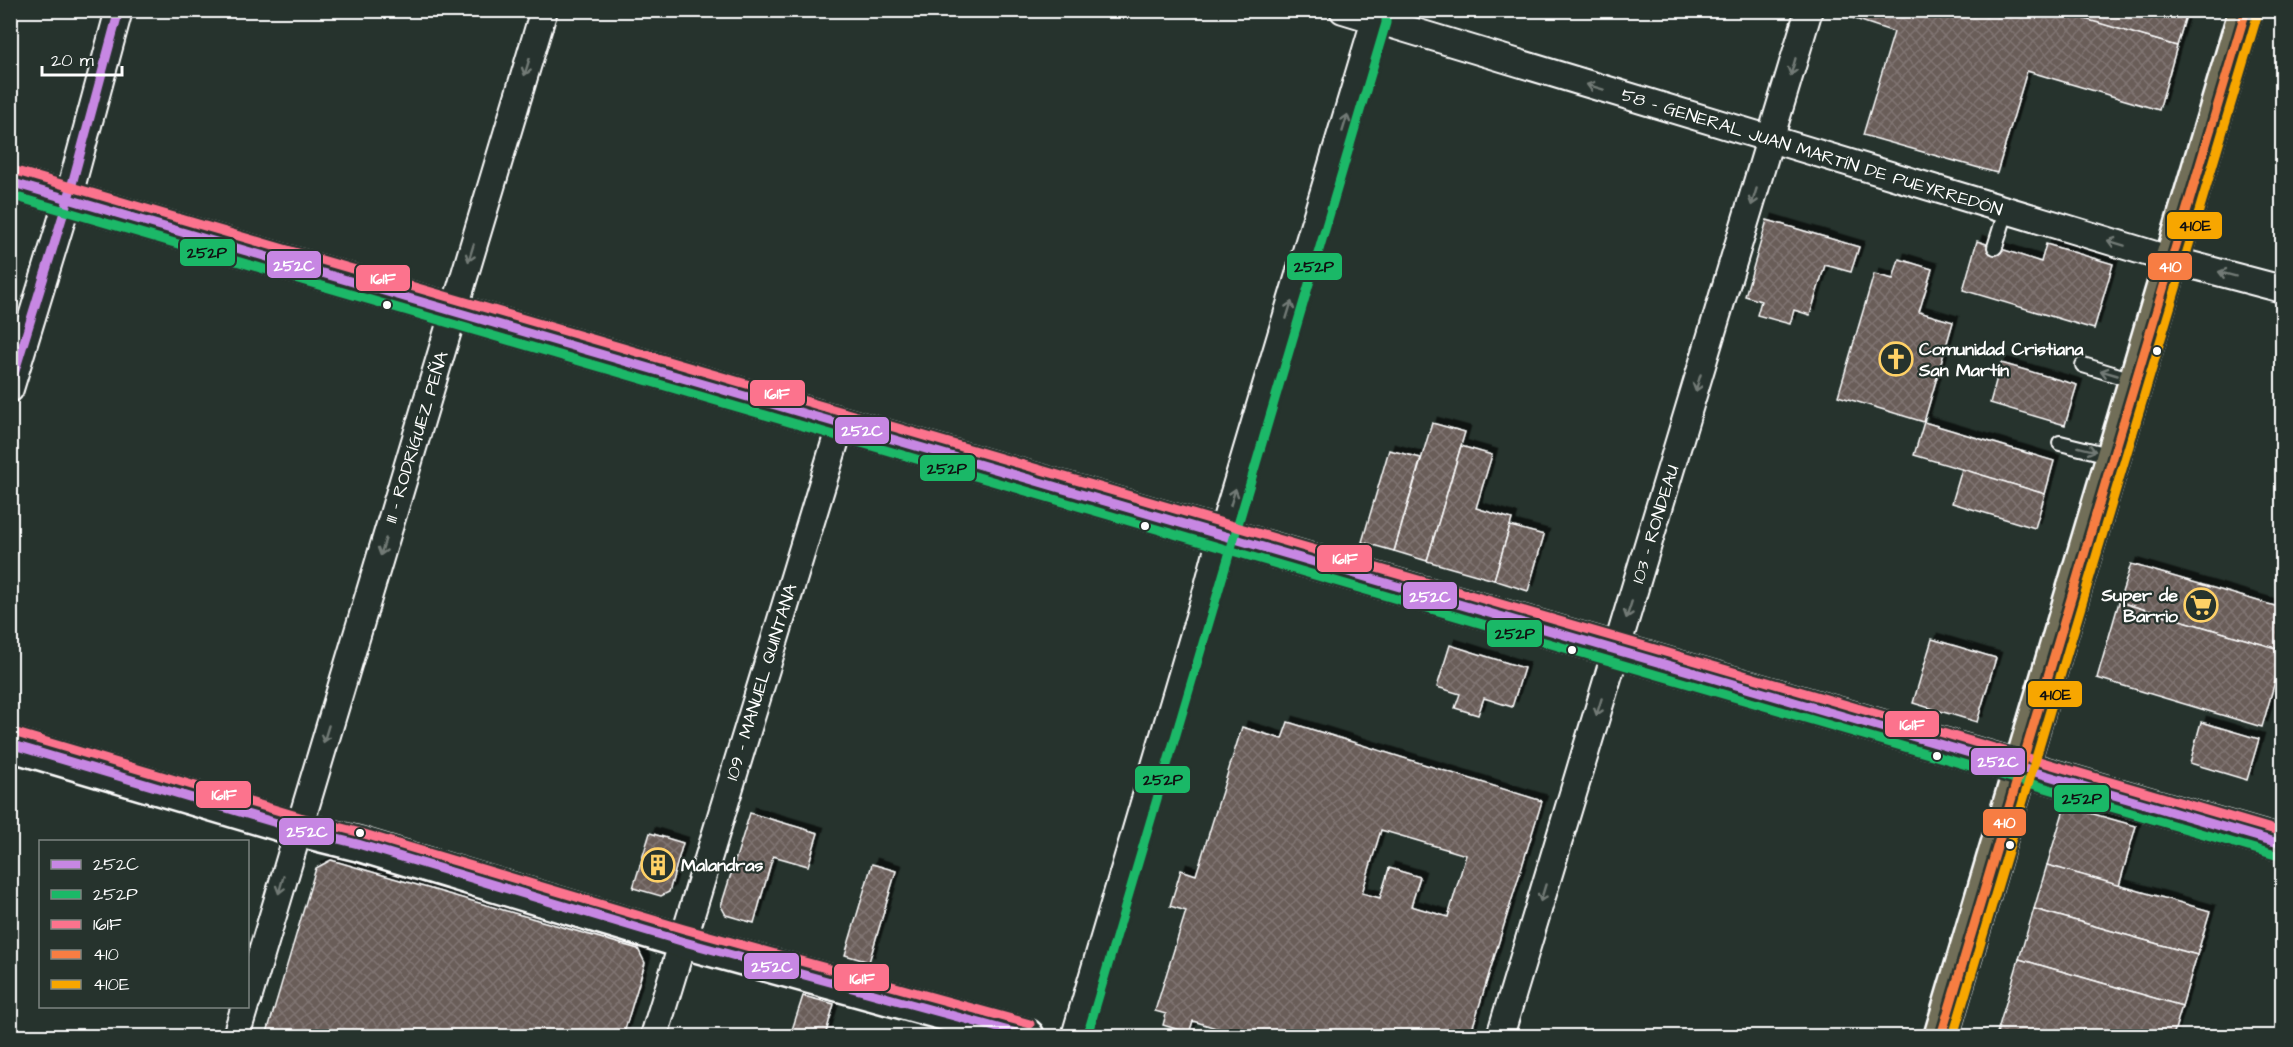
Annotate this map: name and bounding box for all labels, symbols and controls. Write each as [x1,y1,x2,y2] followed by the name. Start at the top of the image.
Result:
[42,39,122,77] scale bar
[51,48,94,73] text: 20 m
[521,57,532,76] one-way arrow
[1787,57,1798,76] one-way arrow
[1586,81,1605,92] one-way arrow
[1618,82,2006,223] street label: 58 - GENERAL JUAN MARTÍN DE PUEYRREDÓN
[1340,114,1351,133] one-way arrow
[1748,187,1759,206] one-way arrow
[2166,211,2223,240] line badge: 410E
[2179,215,2212,237] text: 410E
[2107,237,2126,248] one-way arrow
[179,238,236,267] line badge: 252P
[186,242,228,264] text: 252P
[465,244,476,263] one-way arrow
[266,250,322,279] line badge: 252C
[1286,252,1343,281] line badge: 252P
[2147,252,2193,281] line badge: 410
[273,255,315,277] text: 252C
[1293,256,1335,278] text: 252P
[2158,256,2182,278] text: 410
[355,264,411,292] line badge: 161F
[370,268,397,290] text: 161F
[2218,268,2237,280] one-way arrow
[381,299,393,311] unlabelled marker
[1284,301,1295,320] one-way arrow
[1918,337,2084,383] place label: Comunidad Cristiana San Martín
[1878,341,1914,377] church icon: Comunidad Cristiana San Martín
[2151,345,2163,357] unlabelled marker
[378,348,455,526] street label: 111 - RODRÍGUEZ PEÑA
[2100,367,2119,378] one-way arrow
[1692,373,1703,392] one-way arrow
[749,379,806,407] line badge: 161F
[764,383,791,405] text: 161F
[834,416,890,445] line badge: 252C
[841,420,883,442] text: 252C
[2077,444,2096,456] one-way arrow
[919,454,976,482] line badge: 252P
[926,458,968,480] text: 252P
[1626,462,1685,587] street label: 103 - RONDEAU
[1228,488,1239,507] one-way arrow
[1139,520,1151,532] unlabelled marker
[377,537,388,556] one-way arrow
[1316,544,1373,573] line badge: 161F
[1332,548,1359,570] text: 161F
[720,580,803,784] street label: 109 - MANUEL QUINTANA
[1402,581,1458,610] line badge: 252C
[2100,583,2179,629] place label: Super de Barrio
[1409,586,1451,608] text: 252C
[2183,587,2219,623] supermarket icon: Super de Barrio
[1622,600,1633,619] one-way arrow
[1486,619,1543,648] line badge: 252P
[1494,623,1536,645] text: 252P
[1566,644,1578,656] unlabelled marker
[2027,680,2083,708] line badge: 410E
[2039,684,2072,706] text: 410E
[1593,697,1604,716] one-way arrow
[1884,710,1940,738] line badge: 161F
[1899,714,1926,736] text: 161F
[320,724,331,743] one-way arrow
[1970,747,2026,776] line badge: 252C
[1931,750,1943,762] unlabelled marker
[1977,751,2019,773] text: 252C
[1134,765,1191,794] line badge: 252P
[1142,769,1184,791] text: 252P
[195,780,252,809] line badge: 161F
[211,784,238,806] text: 161F
[2053,784,2110,813] line badge: 252P
[2061,788,2103,810] text: 252P
[1982,808,2027,837] line badge: 410
[1992,812,2016,834] text: 410
[278,817,335,846] line badge: 252C
[286,821,328,843] text: 252C
[354,827,366,839] unlabelled marker
[2004,839,2016,851] unlabelled marker
[39,840,249,1008] legend
[640,847,676,883] building icon: Malandras
[93,852,139,877] text: 252C
[681,853,763,878] place label: Malandras
[275,875,286,894] one-way arrow
[93,882,138,907] text: 252P
[1537,883,1548,902] one-way arrow
[93,912,122,937] text: 161F
[93,942,119,967] text: 410
[743,952,800,980] line badge: 252C
[751,956,793,978] text: 252C
[833,963,890,992] line badge: 161F
[849,968,876,990] text: 161F
[93,972,130,997] text: 410E

